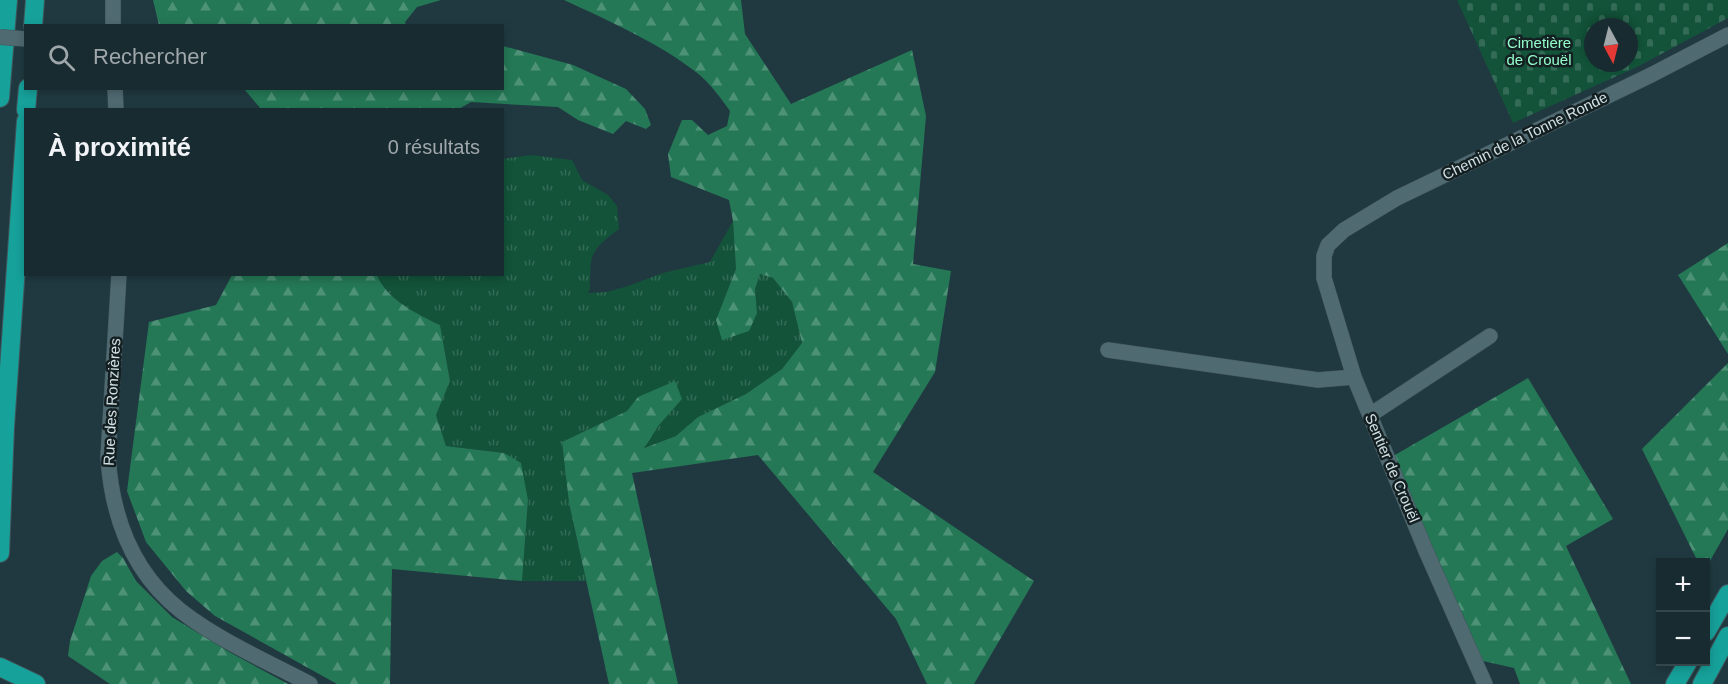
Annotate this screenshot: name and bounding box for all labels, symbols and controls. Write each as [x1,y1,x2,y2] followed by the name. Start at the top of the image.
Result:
[1584,18,1638,72] north arrow
[24,24,504,90] search box
[1506,34,1572,68] park label: Cimetière de Crouël
[45,41,78,74] icon: search
[93,44,207,69] text: Rechercher
[1439,88,1610,183] street label: Chemin de la Tonne Ronde
[48,132,191,162] text: À proximité
[388,136,480,158] text: 0 résultats
[100,338,123,466] street label: Rue des Ronzières
[1362,411,1423,525] street label: Sentier de Crouël
[1656,558,1710,666] map controls
[1656,558,1710,612] button: +
[1656,612,1710,666] button: −

